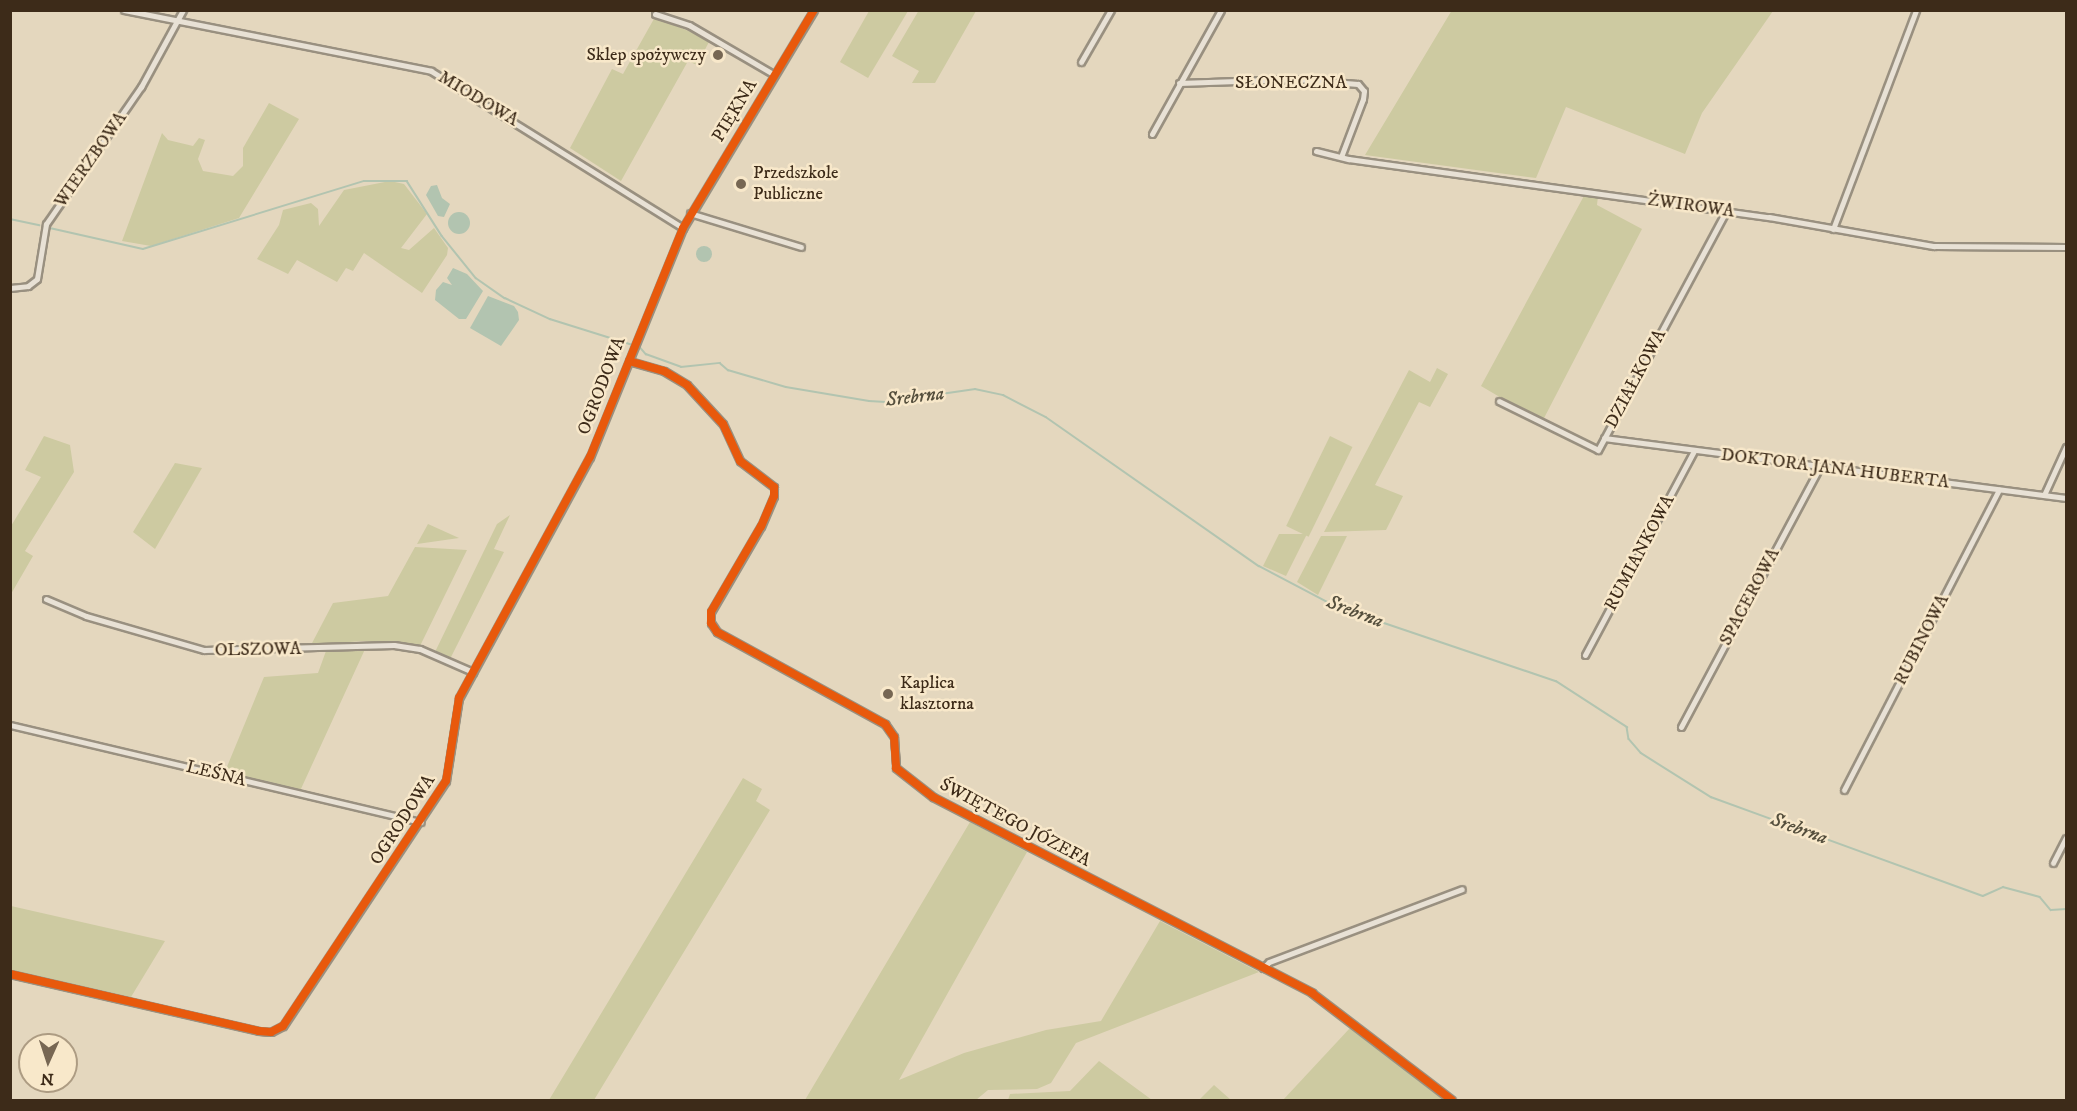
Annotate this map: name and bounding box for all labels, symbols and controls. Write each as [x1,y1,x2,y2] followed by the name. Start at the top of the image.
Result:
[586,44,706,66] place label: Sklep spożywczy
[711,48,725,62] marker: Sklep spożywczy
[434,67,522,131] street label: MIODOWA
[1235,72,1347,94] street label: SŁONECZNA
[708,76,762,146] street label: PIĘKNA
[50,108,132,212] street label: WIERZBOWA
[753,163,838,206] place label: Przedszkole Publiczne
[734,177,748,191] marker: Przedszkole Publiczne
[1646,189,1736,223] street label: ŻWIROWA
[1601,326,1671,432] street label: DZIAŁKOWA
[573,334,631,438] street label: OGRODOWA
[884,381,946,413] water label: Srebrna
[1720,444,1950,494] street label: DOKTORA JANA HUBERTA
[1600,491,1680,615] street label: RUMIANKOWA
[1715,545,1785,649] street label: SPACEROWA
[1323,590,1387,634] water label: Srebrna
[1890,591,1954,689] street label: RUBINOWA
[215,638,301,662] street label: OLSZOWA
[900,673,974,716] place label: Kaplica klasztorna
[881,687,895,701] marker: Kaplica klasztorna
[184,756,248,792] street label: LEŚNA
[366,771,440,869] street label: OGRODOWA
[936,774,1094,872] street label: ŚWIĘTEGO JÓZEFA
[1767,808,1831,850] water label: Srebrna
[18,1033,78,1093] north arrow
[40,1069,54,1089] text: N

